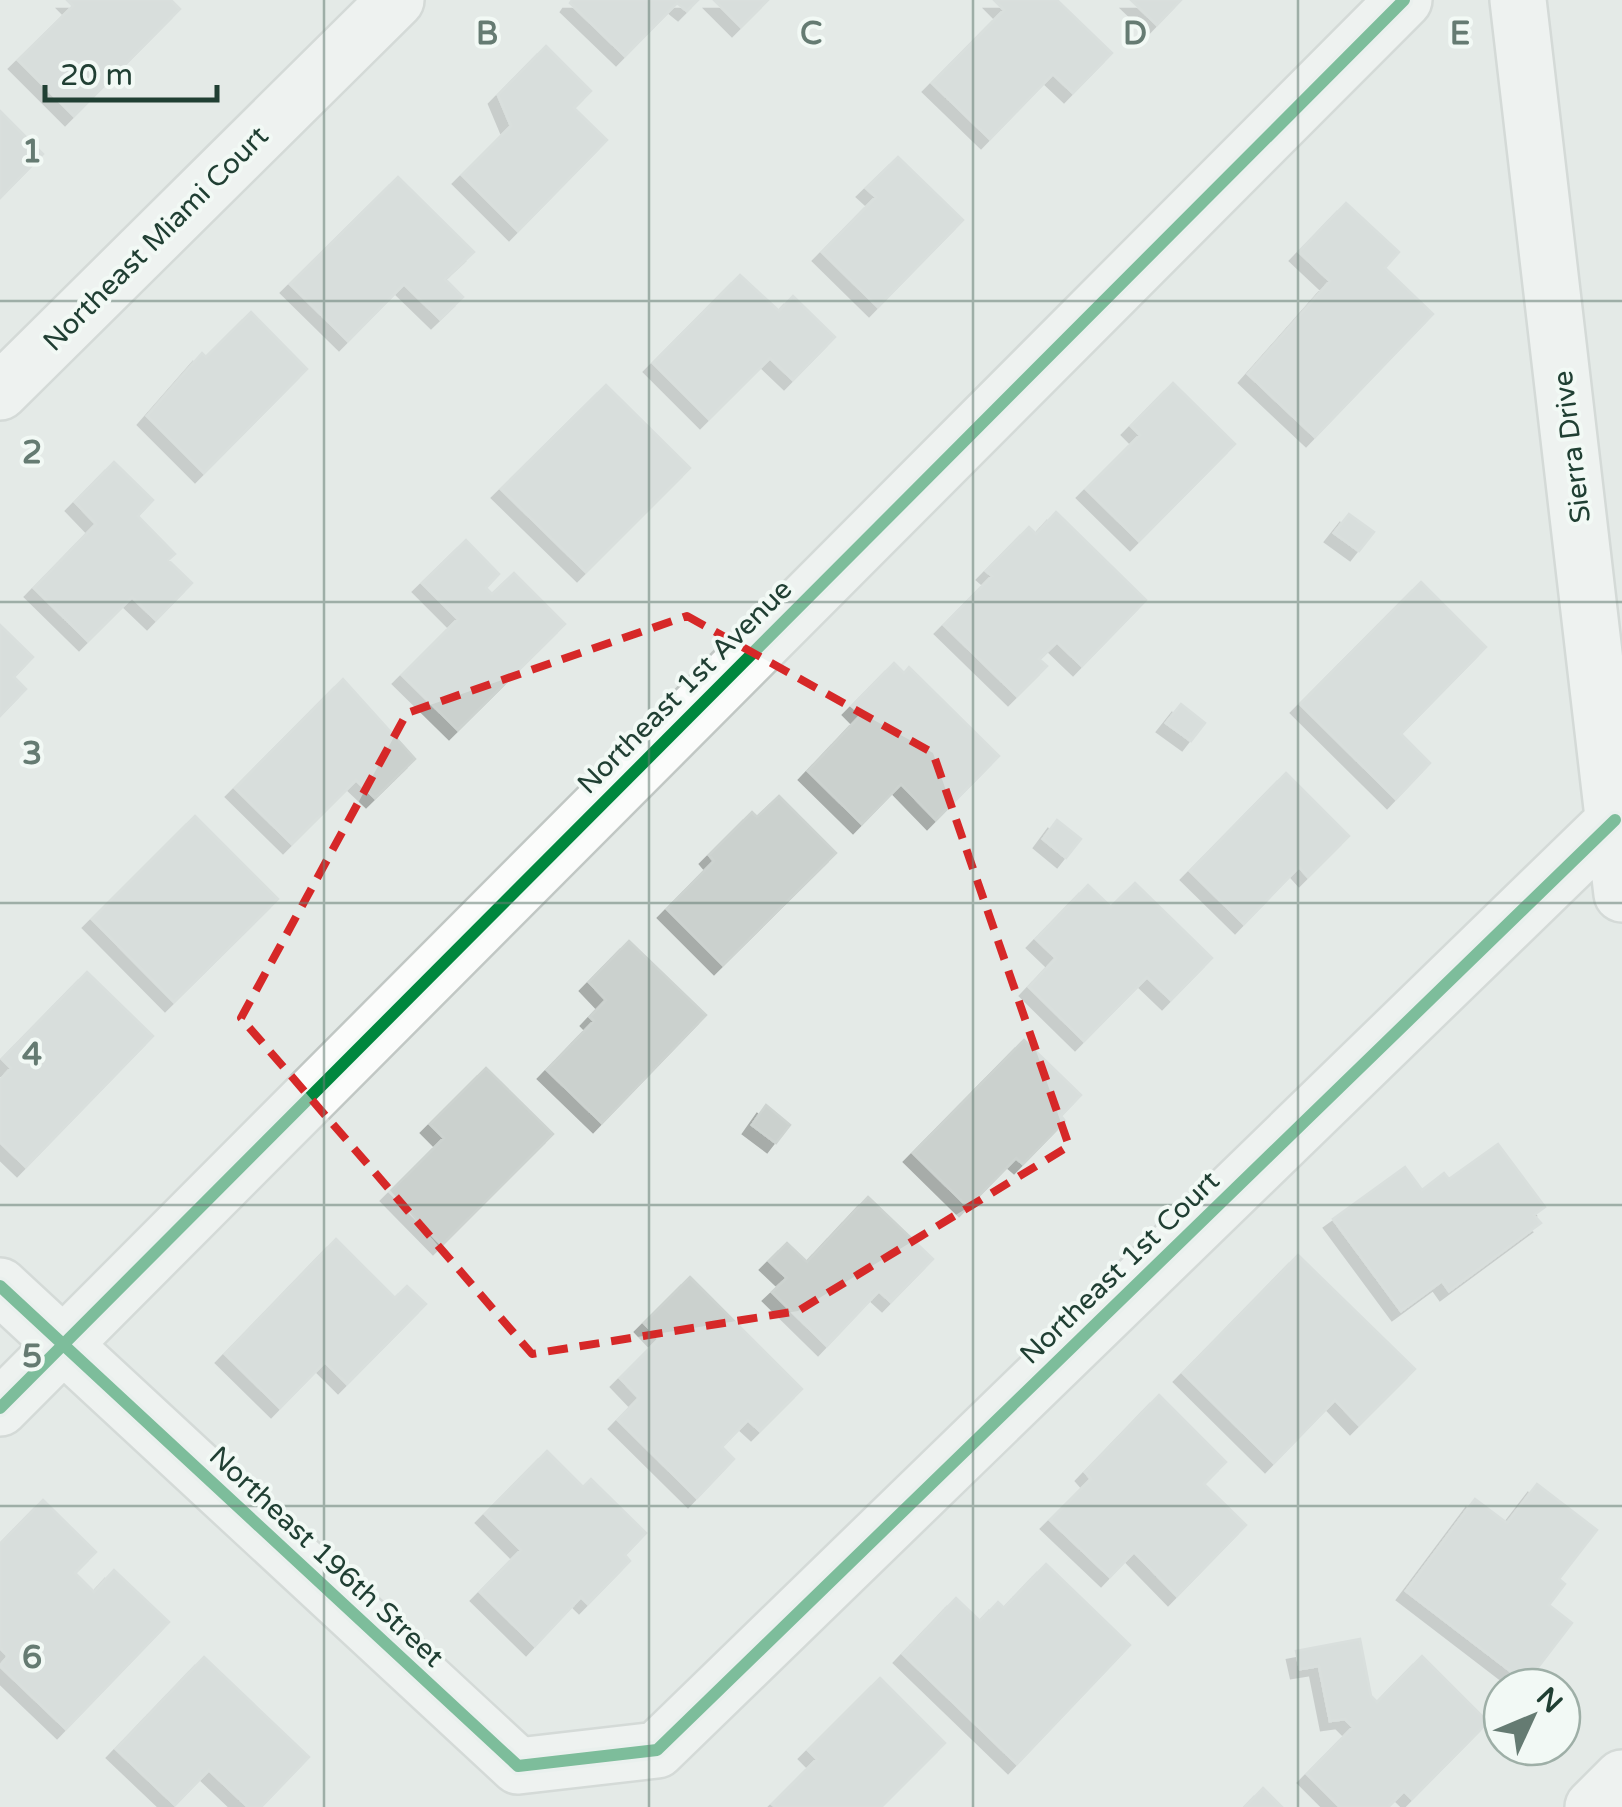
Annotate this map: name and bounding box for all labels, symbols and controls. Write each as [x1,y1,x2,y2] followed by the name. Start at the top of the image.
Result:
[476,15,498,53] text: B
[800,15,822,53] text: C
[1123,15,1147,53] text: D
[1450,15,1470,53] text: E
[45,40,218,102] scale bar
[60,57,133,94] text: 20 m
[36,119,276,358] street label: Northeast Miami Court
[22,133,42,171] text: 1
[1546,369,1598,525] street label: Sierra Drive
[22,434,42,472] text: 2
[570,572,799,801] street label: Northeast 1st Avenue
[22,735,42,773] text: 3
[22,1036,42,1074] text: 4
[1013,1164,1227,1372] street label: Northeast 1st Court
[22,1338,42,1376] text: 5
[202,1439,451,1674] street label: Northeast 196th Street
[22,1639,42,1677] text: 6
[1482,1667,1582,1767] north arrow
[1529,1680,1569,1720] text: N

